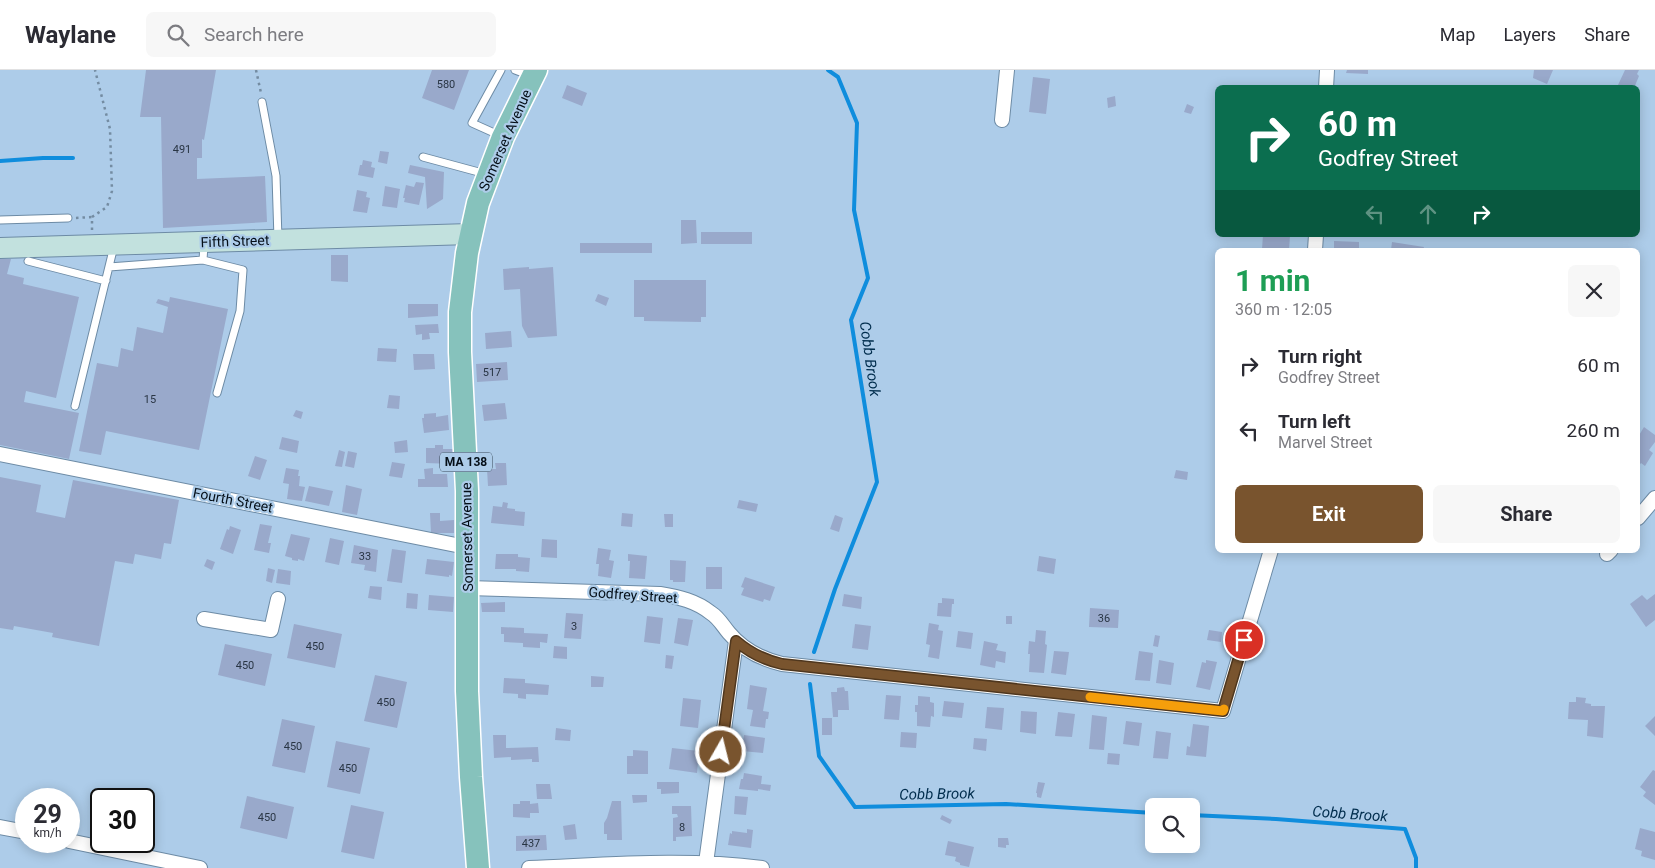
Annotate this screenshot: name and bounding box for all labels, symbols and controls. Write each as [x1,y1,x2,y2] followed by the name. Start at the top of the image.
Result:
[146,12,496,57] search box
[25,21,116,49] text: Waylane
[164,21,192,49] icon: search
[204,23,304,46] text: Search here
[1440,24,1475,45] text: Map
[1503,24,1556,45] text: Layers
[1584,24,1630,45] text: Share
[437,78,455,91] house number: 580
[475,87,535,193] street label: Somerset Avenue
[1318,104,1397,145] text: 60 m
[1235,105,1300,170] icon: right
[173,143,191,156] house number: 491
[1318,146,1458,171] text: Godfrey Street
[1361,200,1389,228] icon: left
[1414,200,1442,228] icon: ahead
[1467,200,1495,228] icon: right
[200,232,270,250] street label: Fifth Street
[1235,263,1310,298] text: 1 min
[1568,265,1620,317] button: close
[1235,300,1332,319] text: 360 m · 12:05
[856,320,884,398] water label: Cobb Brook
[1278,345,1362,368] text: Turn right
[1235,352,1263,380] icon: right
[1577,354,1620,377] text: 60 m
[483,366,501,379] house number: 517
[1278,368,1380,387] text: Godfrey Street
[144,393,156,406] house number: 15
[1278,410,1351,433] text: Turn left
[1235,417,1263,445] icon: left
[1567,419,1620,442] text: 260 m
[1278,433,1372,452] text: Marvel Street
[440,452,492,472] road number: MA 138
[458,482,476,592] street label: Somerset Avenue
[192,484,275,516] street label: Fourth Street
[1235,485,1423,543] button: Exit
[1433,485,1620,543] button: Share
[359,550,371,563] house number: 33
[588,584,678,606] street label: Godfrey Street
[1098,612,1110,625] house number: 36
[1223,619,1265,661] pin
[571,620,577,633] house number: 3
[1230,626,1258,654] icon: arrive
[306,640,324,653] house number: 450
[236,659,254,672] house number: 450
[377,696,395,709] house number: 450
[694,725,746,777] position arrow
[284,740,302,753] house number: 450
[339,762,357,775] house number: 450
[899,784,976,804] water label: Cobb Brook
[90,788,155,853] speed limit sign: 30
[1145,798,1200,853] map controls
[1145,798,1200,853] button: search
[33,800,62,829] text: 29
[1312,802,1389,826] water label: Cobb Brook
[258,811,276,824] house number: 450
[679,821,685,834] house number: 8
[33,826,62,840] text: km/h
[522,837,540,850] house number: 437

